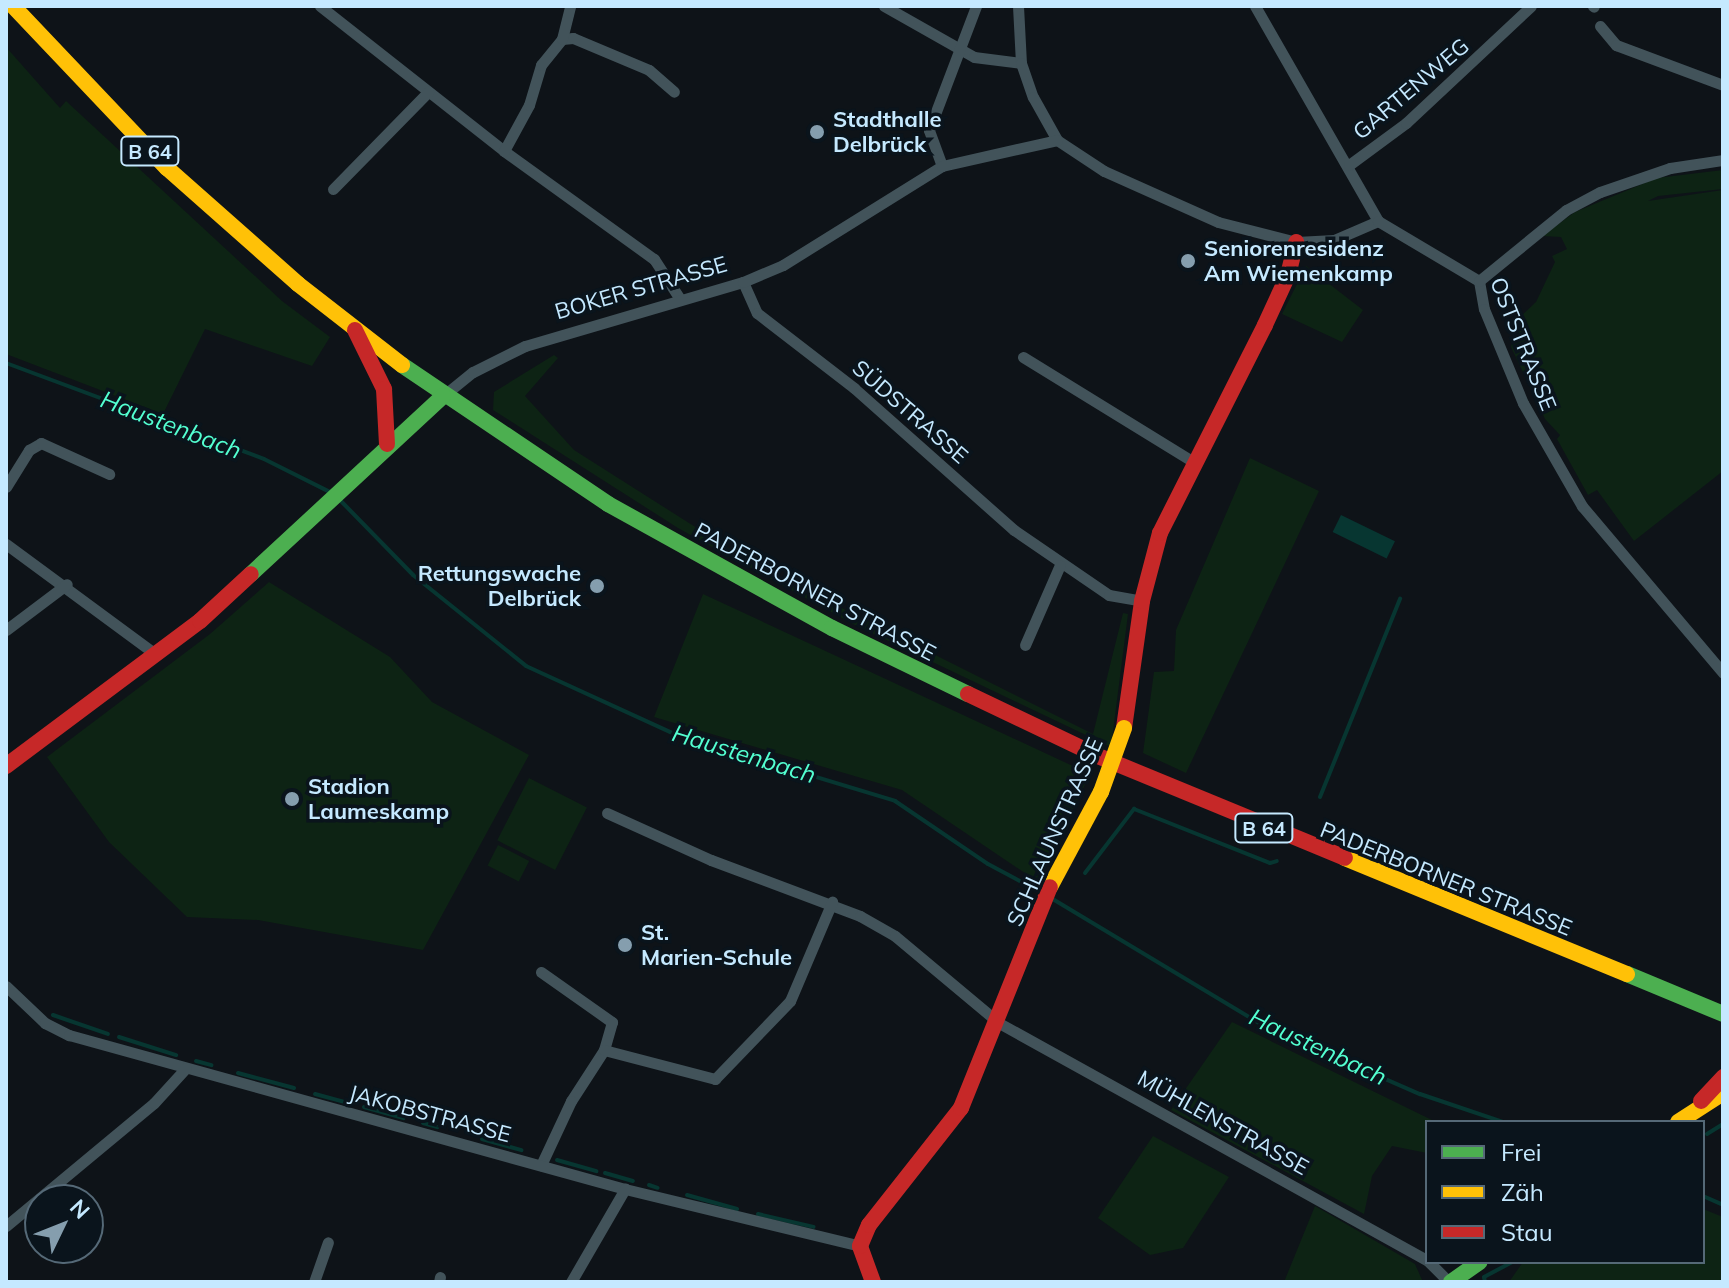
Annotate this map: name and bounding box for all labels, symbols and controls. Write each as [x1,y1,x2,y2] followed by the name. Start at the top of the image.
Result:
[1348,33,1474,145] street label: GARTENWEG
[833,106,941,158] place label: Stadthalle Delbrück
[808,123,826,141] marker: Stadthalle Delbrück
[120,135,180,167] road number: B 64
[1204,235,1393,286] place label: Seniorenresidenz Am Wiemenkamp
[552,251,730,325] street label: BOKER STRASSE
[1179,252,1197,270] marker: Seniorenresidenz Am Wiemenkamp
[1484,274,1562,414] street label: OSTSTRASSE
[847,355,973,469] street label: SÜDSTRASSE
[96,385,246,465] water label: Haustenbach
[690,517,940,667] street label: PADERBORNER STRASSE
[418,560,581,612] place label: Rettungswache Delbrück
[588,577,606,595] marker: Rettungswache Delbrück
[669,719,819,789] water label: Haustenbach
[1002,734,1108,930] street label: SCHLAUNSTRASSE
[308,773,449,824] place label: Stadion Laumeskamp
[283,790,301,808] marker: Stadion Laumeskamp
[1234,812,1294,844] road number: B 64
[1316,816,1576,942] street label: PADERBORNER STRASSE
[641,919,792,970] place label: St. Marien-Schule
[616,936,634,954] marker: St. Marien-Schule
[1245,1003,1391,1091] water label: Haustenbach
[1133,1065,1313,1181] street label: MÜHLENSTRASSE
[346,1080,514,1148] street label: JAKOBSTRASSE
[1425,1120,1705,1264] legend
[1501,1137,1542,1167] text: Frei
[1501,1177,1544,1207] text: Zäh
[24,1184,104,1264] north arrow
[64,1193,96,1225] text: N
[1501,1217,1553,1247] text: Stau

